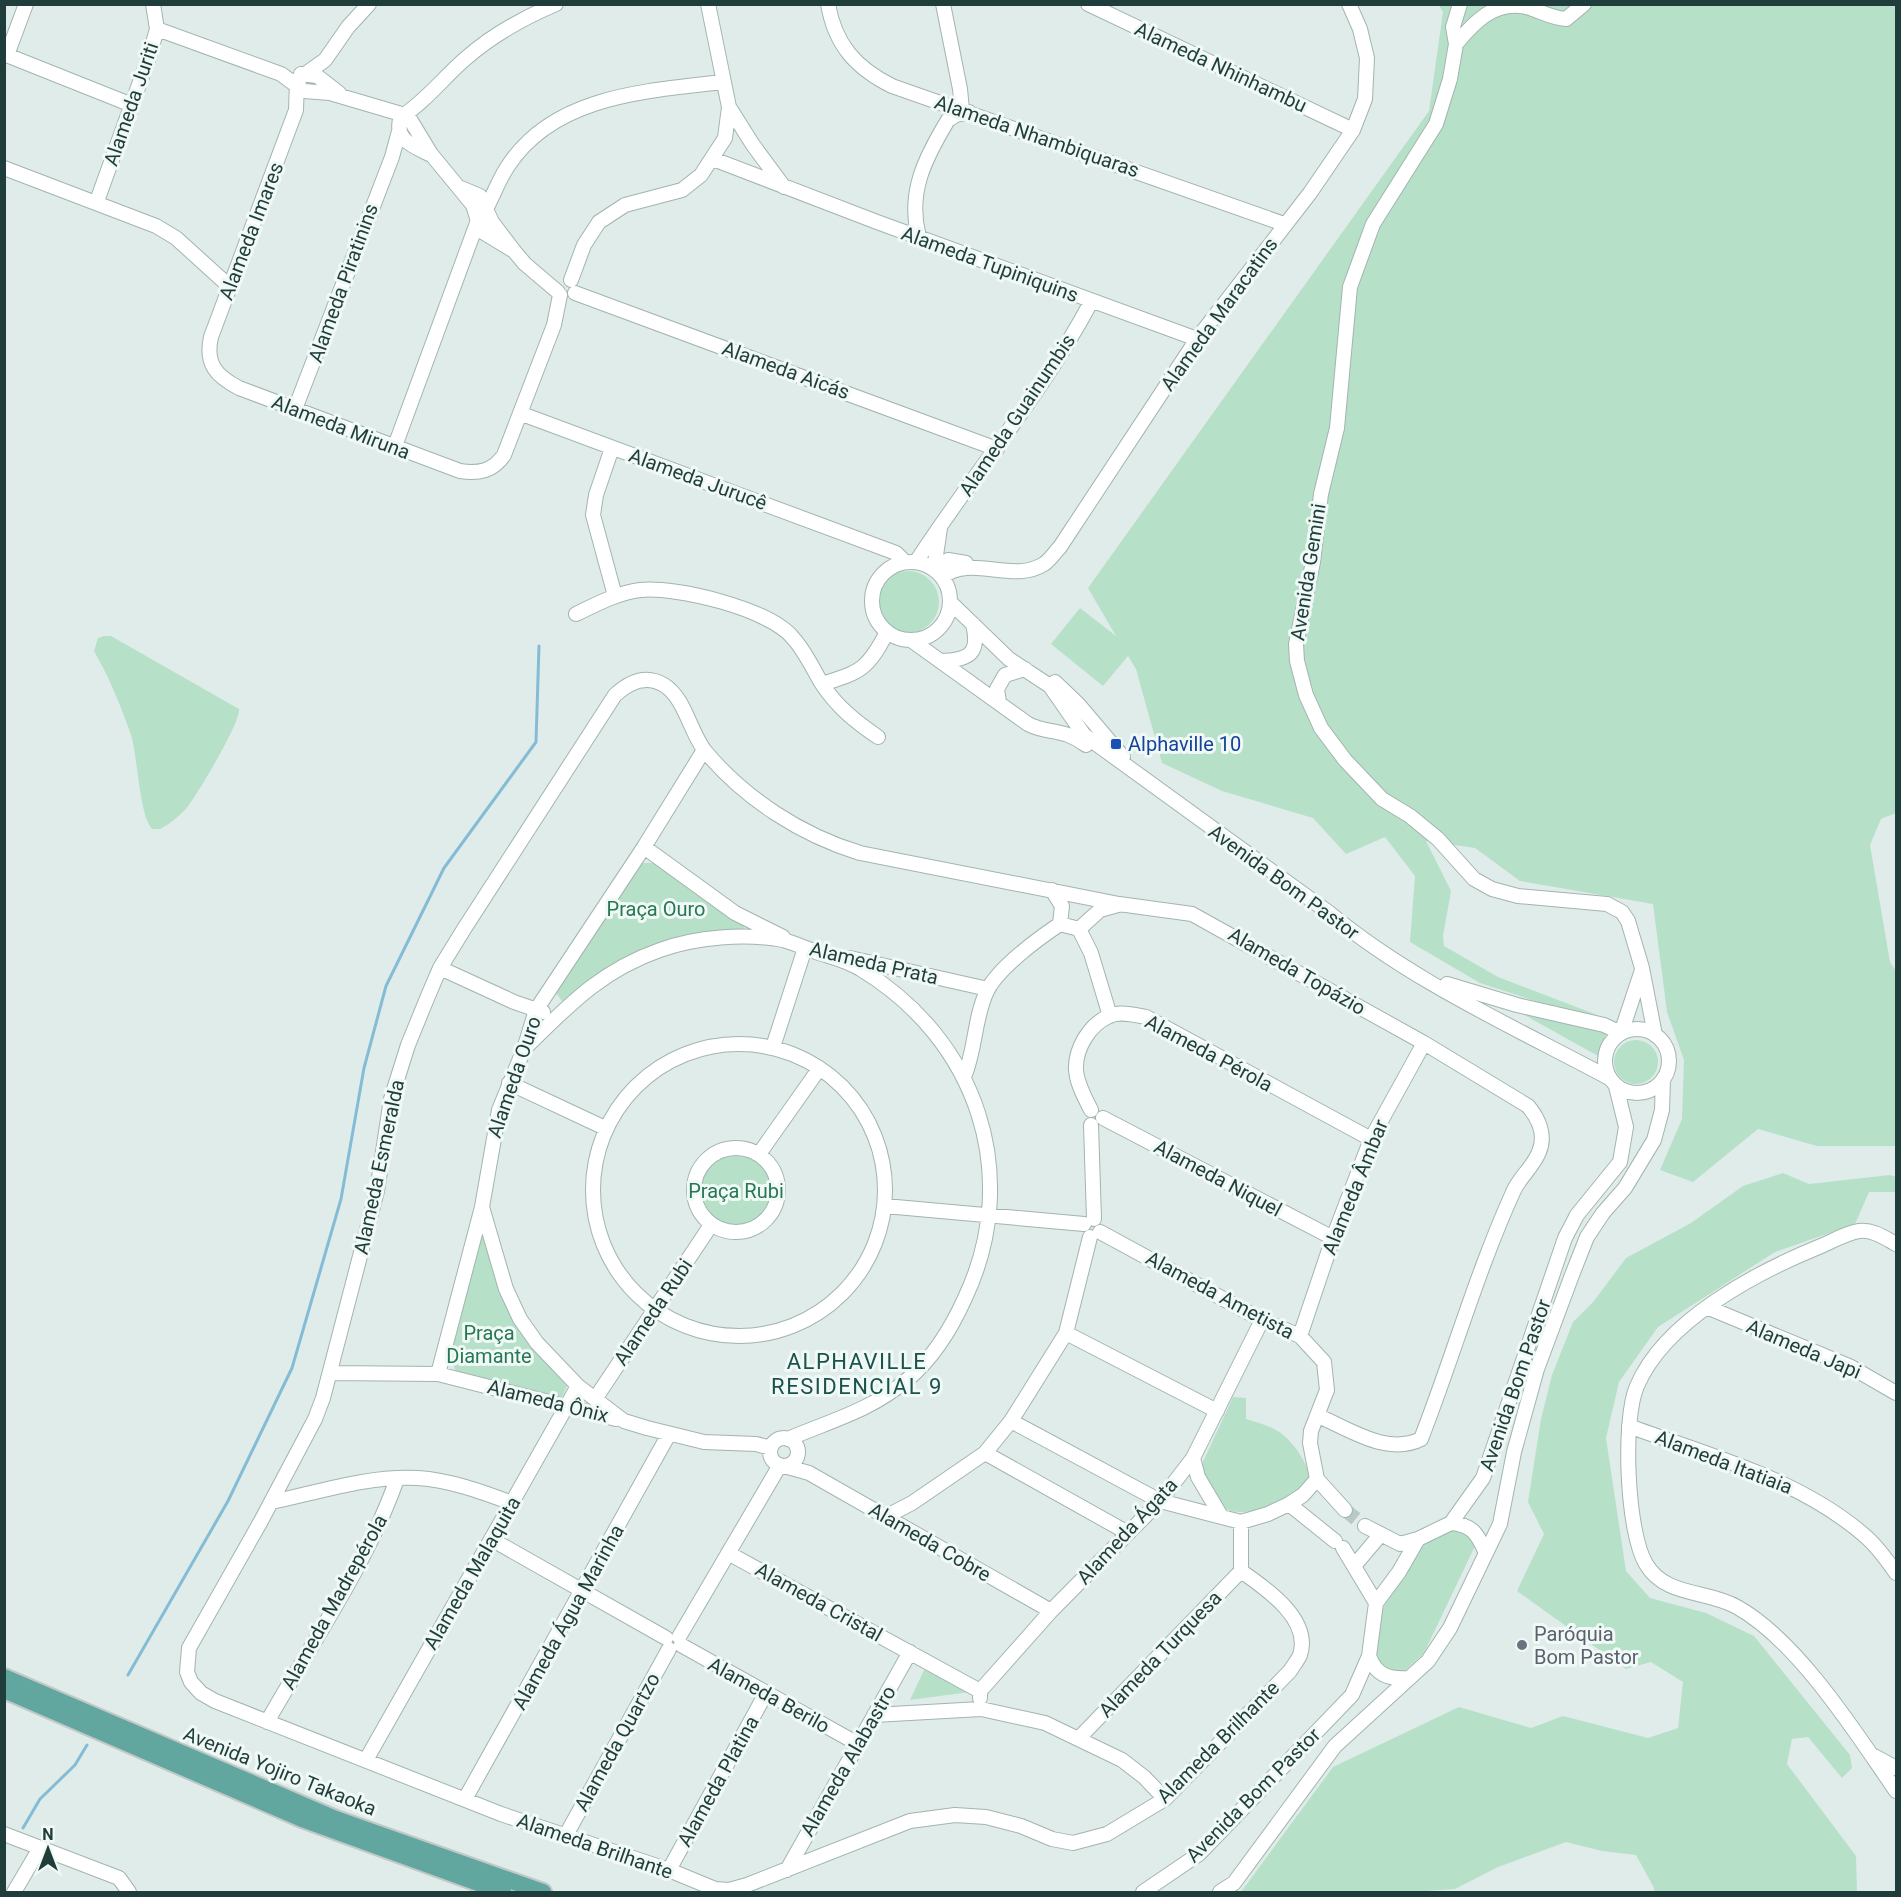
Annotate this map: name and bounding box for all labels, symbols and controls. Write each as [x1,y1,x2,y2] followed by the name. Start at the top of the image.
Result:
[1131,17,1311,117] street label: Alameda Nhinhambu
[99,39,163,169] street label: Alameda Juriti
[932,90,1142,182] street label: Alameda Nhambiquaras
[214,159,288,303] street label: Alameda Imares
[303,200,383,366] street label: Alameda Piratinins
[898,221,1082,307] street label: Alameda Tupiniquins
[1155,233,1283,395] street label: Alameda Maracatins
[954,329,1080,501] street label: Alameda Guainumbis
[719,336,853,404] street label: Alameda Aicás
[268,390,414,464] street label: Alameda Miruna
[626,443,770,515] street label: Alameda Jurucê
[1285,502,1331,642] street label: Avenida Gemini
[1128,732,1241,756] place label: Alphaville 10
[1109,737,1123,751] marker: Alphaville 10
[1204,819,1364,945] street label: Avenida Bom Pastor
[607,897,705,921] park label: Praça Ouro
[1224,922,1370,1020] street label: Alameda Topázio
[807,937,941,989] street label: Alameda Prata
[1141,1009,1277,1097] street label: Alameda Pérola
[482,1013,546,1141] street label: Alameda Ouro
[349,1077,409,1257] street label: Alameda Esmeralda
[1317,1116,1393,1258] street label: Alameda Âmbar
[1150,1134,1286,1222] street label: Alameda Niquel
[688,1179,784,1203] park label: Praça Rubi
[1142,1246,1298,1344] street label: Alameda Ametista
[609,1254,697,1370] street label: Alameda Rubi
[1474,1296,1556,1474] street label: Avenida Bom Pastor
[1743,1314,1865,1384] street label: Alameda Japi
[446,1321,532,1368] park label: Praça Diamante
[771,1349,943,1399] district label: ALPHAVILLE RESIDENCIAL 9
[485,1374,611,1428] street label: Alameda Ônix
[1652,1425,1796,1499] street label: Alameda Itatiaia
[1072,1473,1182,1589] street label: Alameda Ágata
[418,1492,526,1654] street label: Alameda Malaquita
[865,1497,995,1587] street label: Alameda Cobre
[276,1510,392,1694] street label: Alameda Madrepérola
[507,1520,629,1714] street label: Alameda Água Marinha
[751,1557,887,1647] street label: Alameda Cristal
[1094,1586,1226,1722] street label: Alameda Turquesa
[1534,1622,1639,1669] place label: Paróquia Bom Pastor
[1515,1638,1529,1652] marker: Paróquia Bom Pastor
[704,1652,834,1738] street label: Alameda Berilo
[569,1669,665,1815] street label: Alameda Quartzo
[1152,1676,1284,1808] street label: Alameda Brilhante
[795,1681,901,1841] street label: Alameda Alabastro
[672,1711,764,1851] street label: Alameda Platina
[180,1721,380,1821] street label: Avenida Yojiro Takaoka
[1181,1723,1325,1867] street label: Avenida Bom Pastor
[514,1808,676,1884] street label: Alameda Brilhante
[18,1819,78,1879] north arrow
[42,1825,54,1844] text: N

